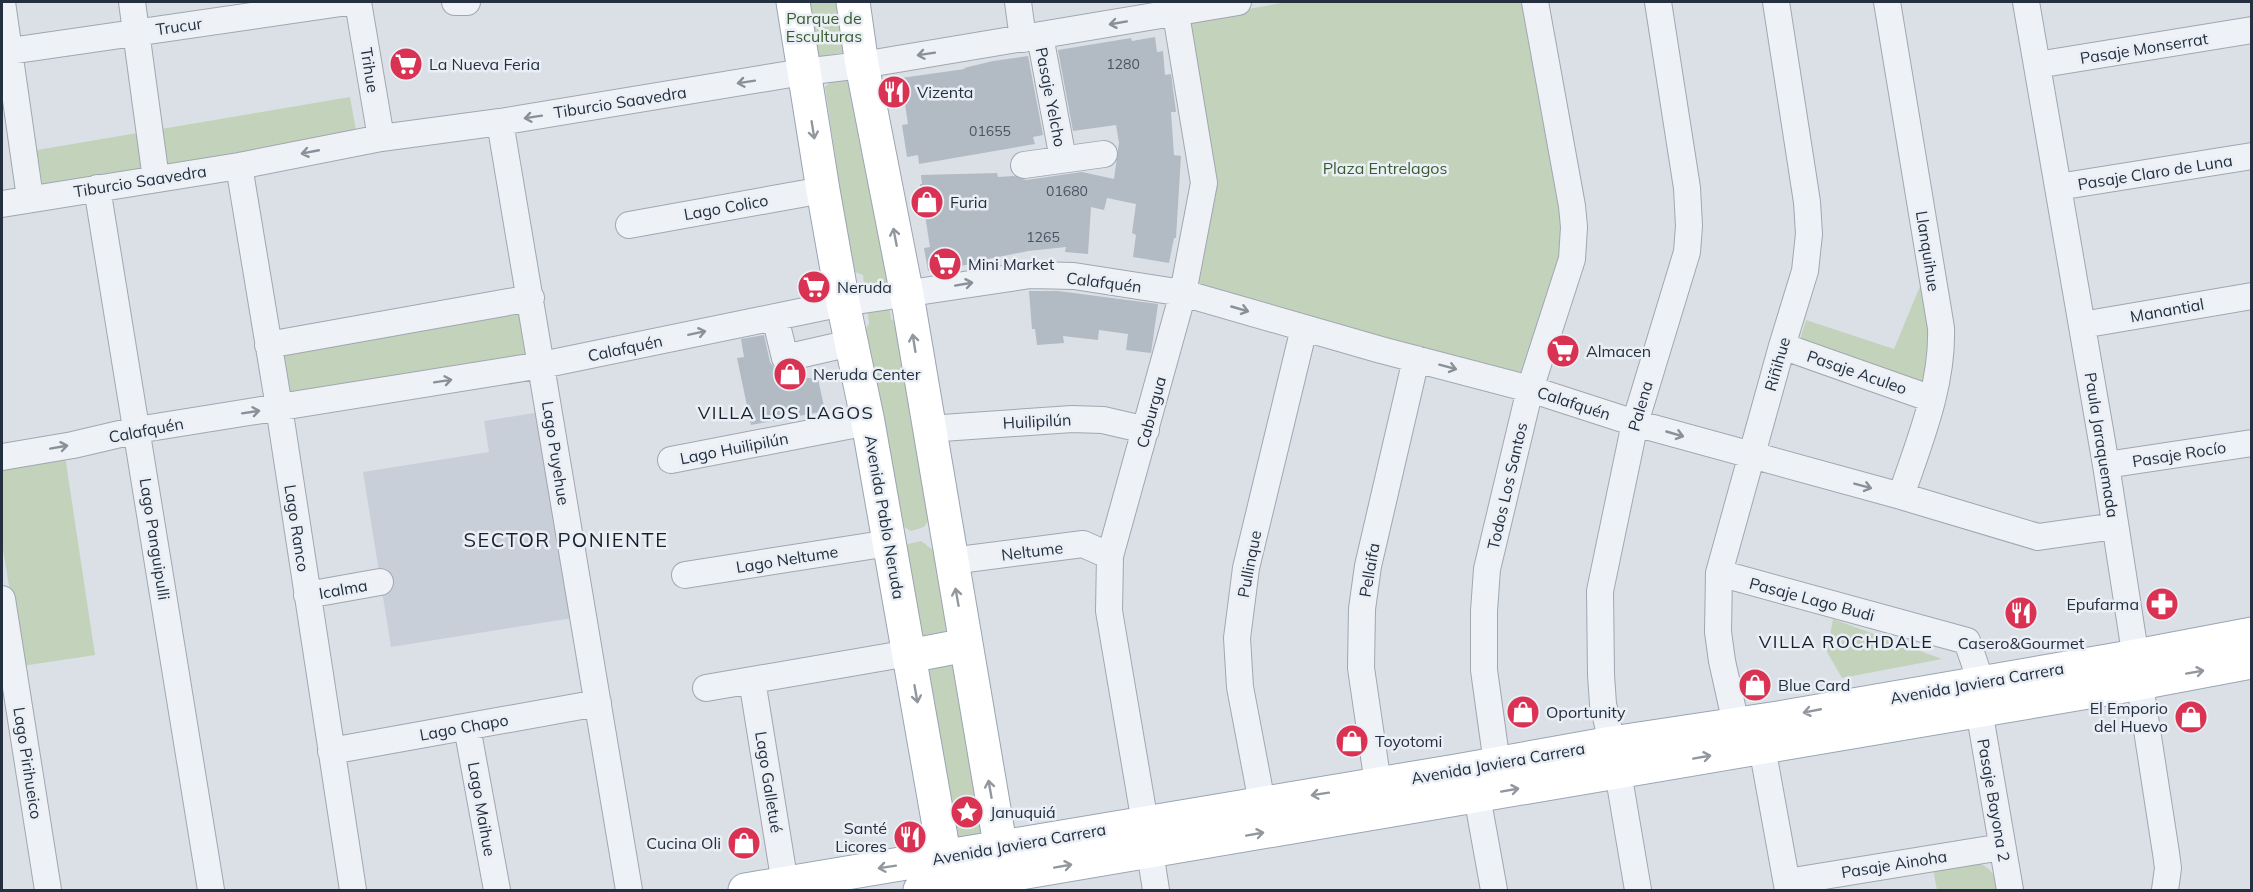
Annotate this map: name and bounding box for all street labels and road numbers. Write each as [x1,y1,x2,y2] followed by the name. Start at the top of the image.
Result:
[155,13,204,39] street label: Trucur
[2078,28,2210,68] street label: Pasaje Monserrat
[1032,45,1070,149] street label: Pasaje Yelcho
[357,46,383,94] street label: Trihue
[552,82,688,122] street label: Tiburcio Saavedra
[2076,150,2234,194] street label: Pasaje Claro de Luna
[72,161,208,201] street label: Tiburcio Saavedra
[682,190,770,224] street label: Lago Colico
[1912,209,1944,293] street label: Llanquihue
[1065,267,1143,297] street label: Calafquén
[2129,294,2205,326] street label: Manantial
[586,330,664,366] street label: Calafquén
[1760,335,1794,393] street label: Riñihue
[1804,346,1910,398] street label: Pasaje Aculeo
[2081,371,2123,519] street label: Paula Jaraquemada
[1132,374,1170,450] street label: Caburgua
[1623,379,1657,433] street label: Palena
[1535,382,1613,424] street label: Calafquén
[538,399,574,507] street label: Lago Puyehue
[1002,409,1072,433] street label: Huilipilún
[107,413,185,447] street label: Calafquén
[1483,420,1531,552] street label: Todos Los Santos
[678,428,790,468] street label: Lago Huilipilún
[861,433,909,601] street label: Avenida Pablo Neruda
[2131,437,2227,471] street label: Pasaje Rocío
[135,477,175,601] street label: Lago Panguipulli
[280,483,314,573] street label: Lago Ranco
[1233,529,1265,599] street label: Pullinque
[1000,537,1064,565] street label: Neltume
[734,541,840,577] street label: Lago Neltume
[1354,541,1384,599] street label: Pellaifa
[1747,573,1877,625] street label: Pasaje Lago Budi
[317,575,369,603] street label: Icalma
[1889,658,2065,708] street label: Avenida Javiera Carrera
[9,706,47,820] street label: Lago Pirihueico
[418,709,510,745] street label: Lago Chapo
[751,730,787,834] street label: Lago Galletué
[1973,737,2015,863] street label: Pasaje Bayona 2
[1410,738,1586,788] street label: Avenida Javiera Carrera
[464,760,500,858] street label: Lago Maihue
[931,819,1107,869] street label: Avenida Javiera Carrera
[1840,846,1948,882] street label: Pasaje Ainoha

